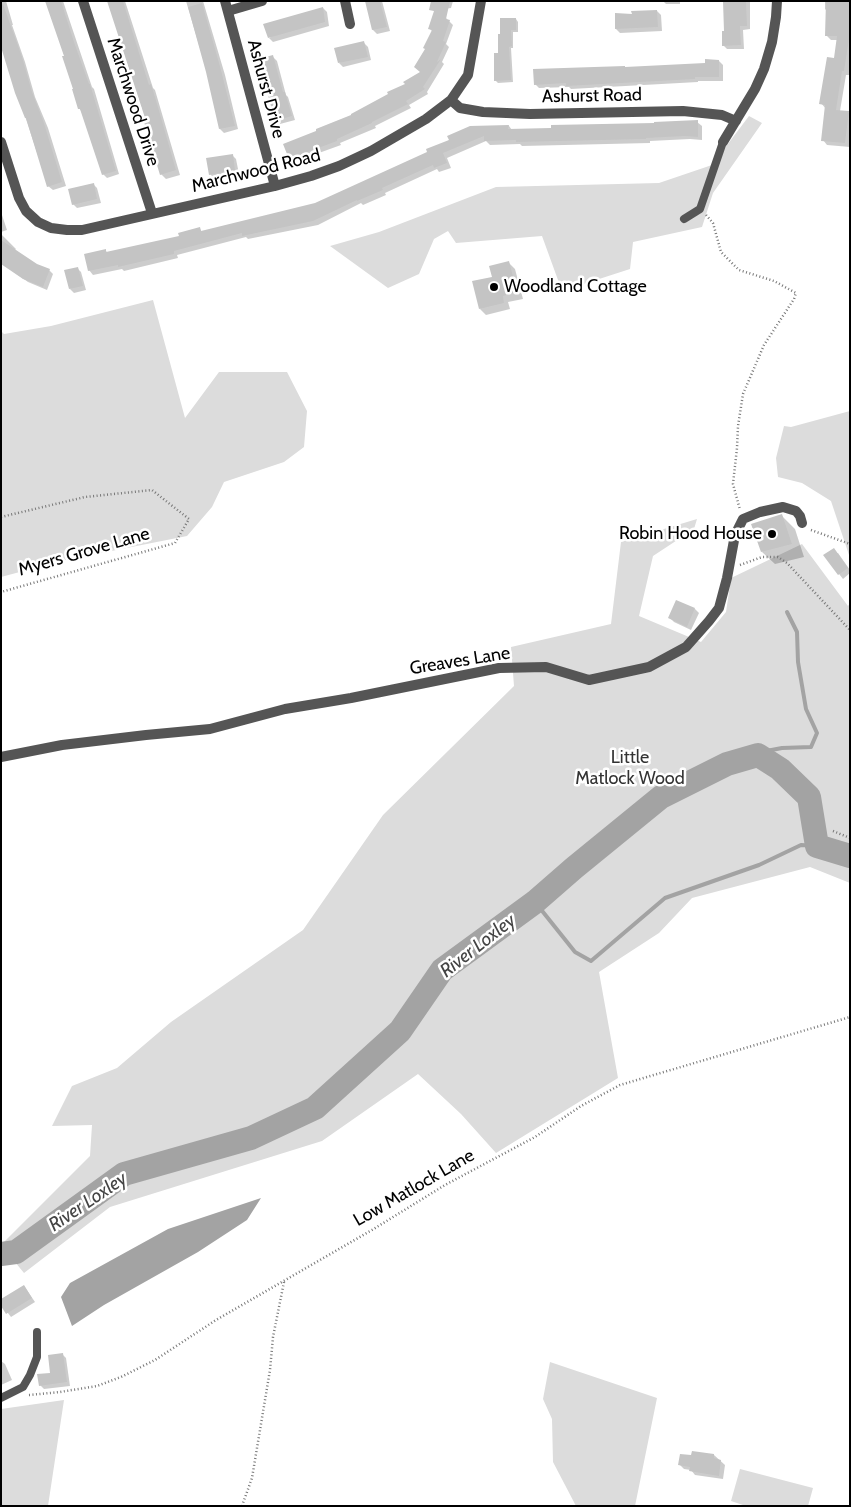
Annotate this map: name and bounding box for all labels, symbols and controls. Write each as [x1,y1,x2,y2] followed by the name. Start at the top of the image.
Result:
[102,35,164,169] street label: Marchwood Drive
[242,37,290,141] street label: Ashurst Drive
[542,84,642,108] street label: Ashurst Road
[189,145,323,197] street label: Marchwood Road
[504,276,647,298] place label: Woodland Cottage
[488,281,500,293] marker: Woodland Cottage
[16,523,152,581] street label: Myers Grove Lane
[619,523,762,545] place label: Robin Hood House
[766,528,778,540] marker: Robin Hood House
[408,642,512,680] street label: Greaves Lane
[575,747,685,790] park label: Little Matlock Wood
[436,909,520,983] water label: River Loxley
[350,1145,478,1231] street label: Low Matlock Lane
[44,1167,132,1237] water label: River Loxley

